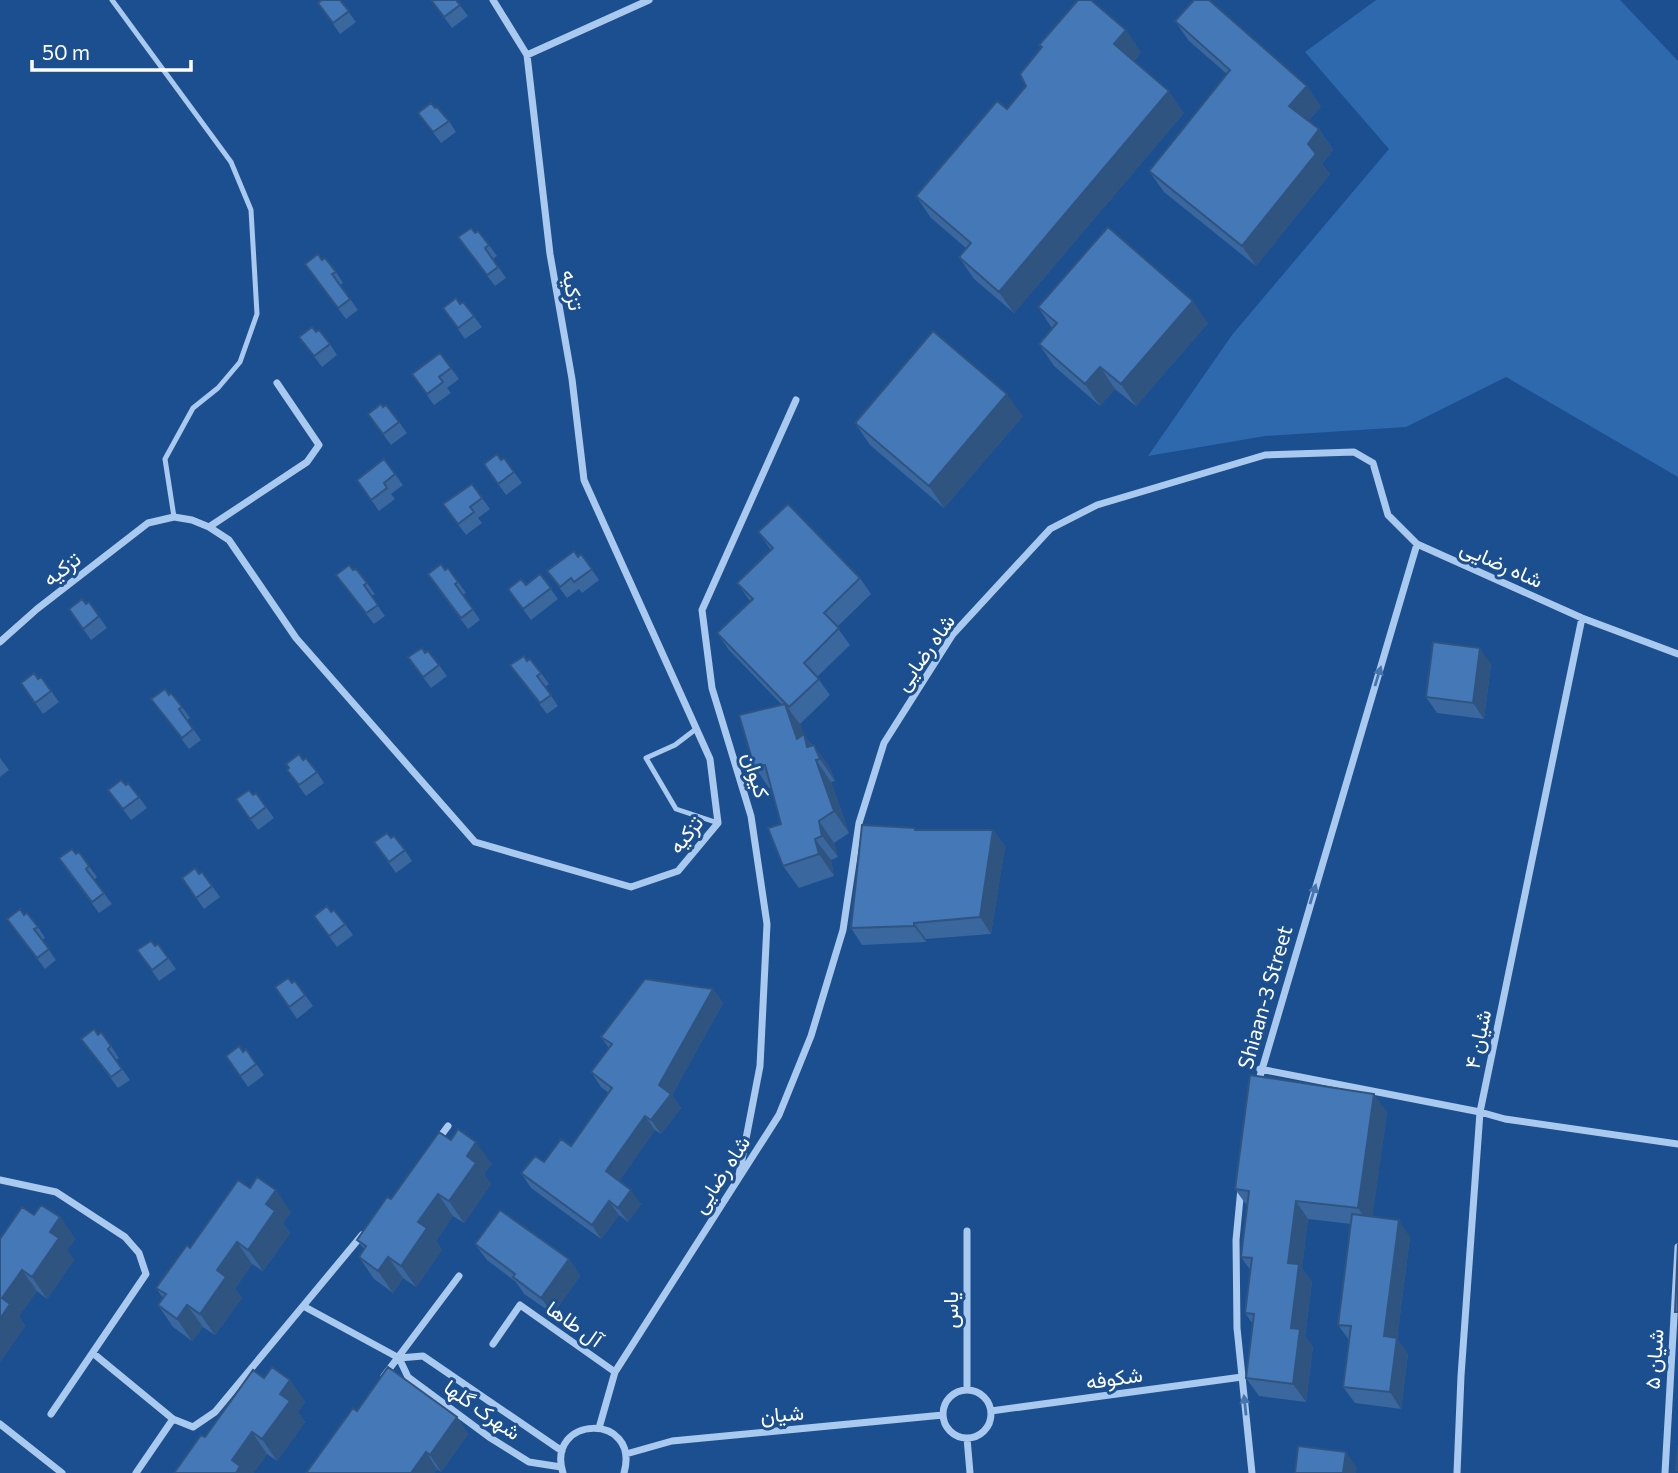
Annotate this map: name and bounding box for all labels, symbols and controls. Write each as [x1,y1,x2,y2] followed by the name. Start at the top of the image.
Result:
[32,28,191,72] scale bar
[42,39,90,64] text: 50 m
[556,268,590,313] street label: تزکیه
[1456,534,1547,594] street label: شاه رضایی
[37,546,86,592] street label: تزکیه
[889,609,961,696] street label: شاه رضایی
[1373,665,1383,686] one-way arrow
[736,749,776,801] street label: کیوان
[663,810,709,859] street label: تزکیه
[1308,883,1318,904] one-way arrow
[1232,922,1296,1072] street label: Shiaan-3 Street
[1459,1007,1496,1071] street label: شیان ۴
[686,1130,756,1219] street label: شاه رضایی
[937,1292,963,1328] street label: یاس
[541,1295,610,1353] street label: آل طاها
[1638,1328,1669,1390] street label: شیان ۵
[1084,1361,1144,1395] street label: شکوفه
[439,1374,526,1446] street label: شهرک گلها
[1239,1394,1250,1416] one-way arrow
[759,1399,805,1428] street label: شیان

